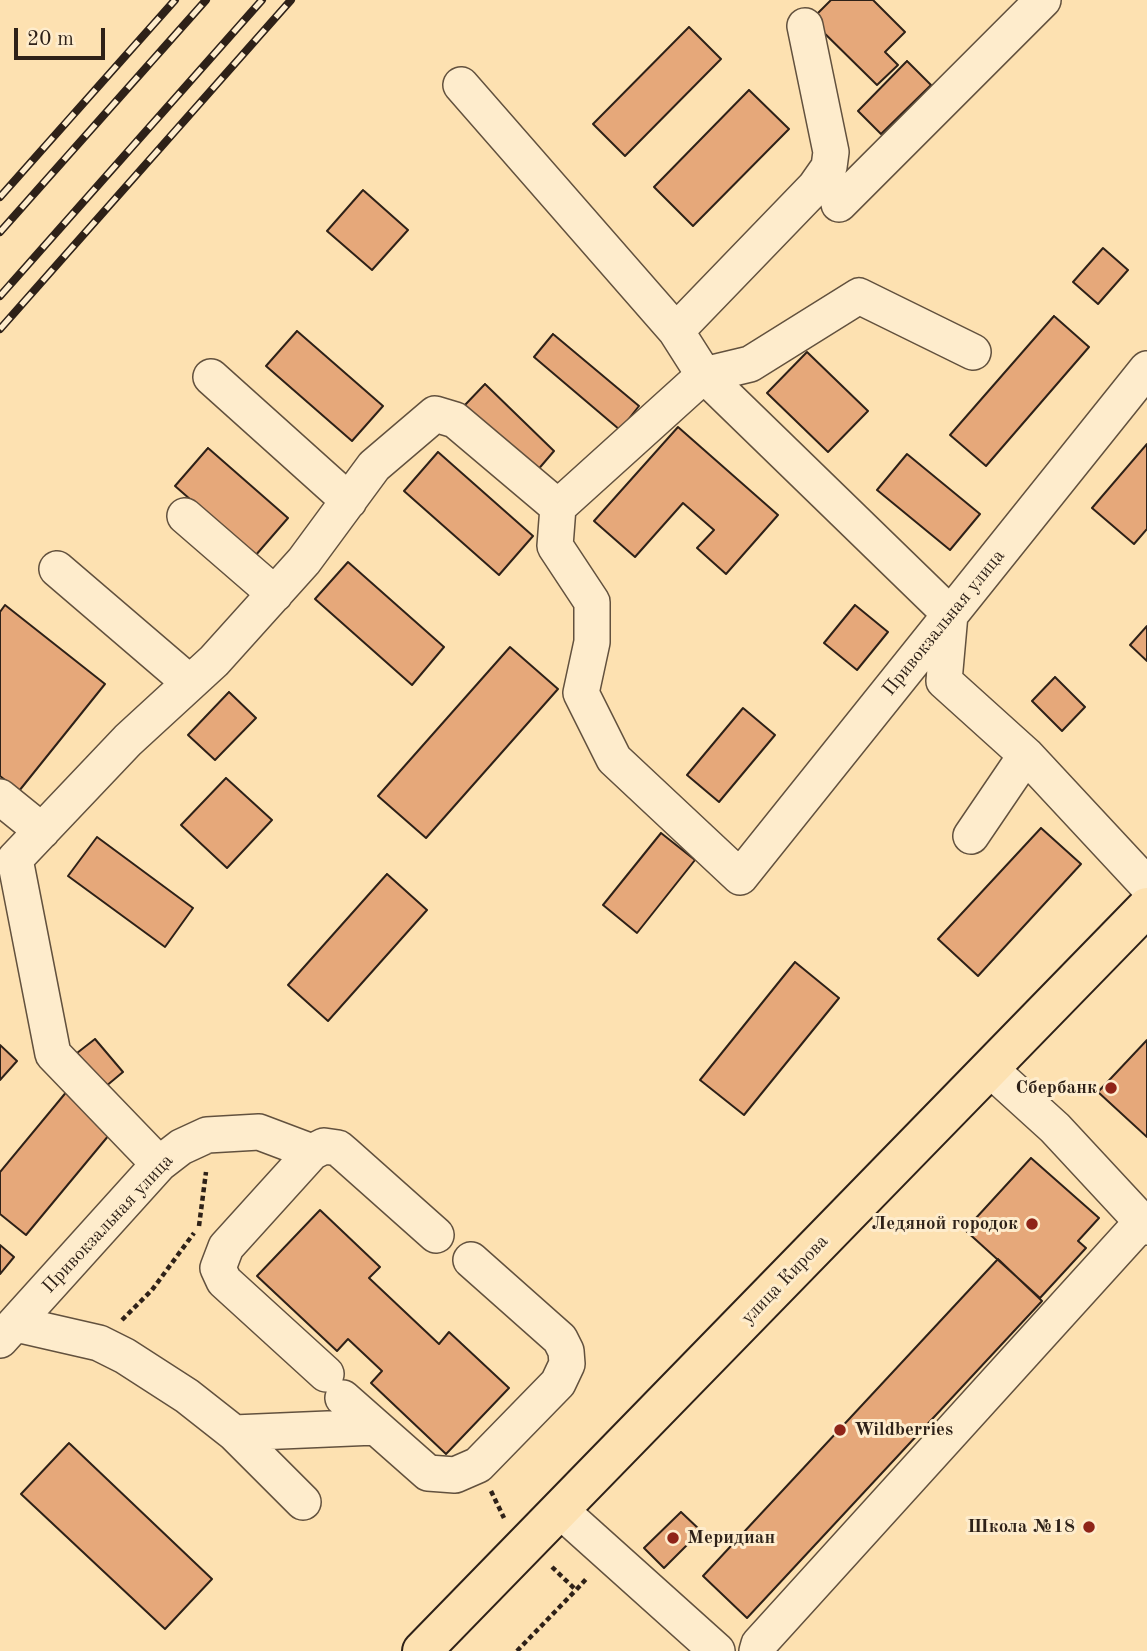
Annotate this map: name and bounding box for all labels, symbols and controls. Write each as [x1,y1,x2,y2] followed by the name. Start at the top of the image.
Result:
[18,14,108,58] scale bar
[27,29,74,50] text: 20 m
[878,545,1010,701] street label: Привокзальная улица
[1015,1077,1097,1099] place label: Сбербанк
[1103,1080,1119,1096] marker: Сбербанк
[38,1150,178,1298] street label: Привокзальная улица
[871,1213,1018,1235] place label: Ледяной городок
[1024,1216,1040,1232] marker: Ледяной городок
[737,1230,833,1330] street label: улица Кирова
[854,1419,953,1441] place label: Wildberries
[832,1422,848,1438] marker: Wildberries
[967,1516,1075,1538] place label: Школа №18
[1081,1519,1097,1535] marker: Школа №18
[687,1527,775,1549] place label: Меридиан
[665,1530,681,1546] marker: Меридиан

